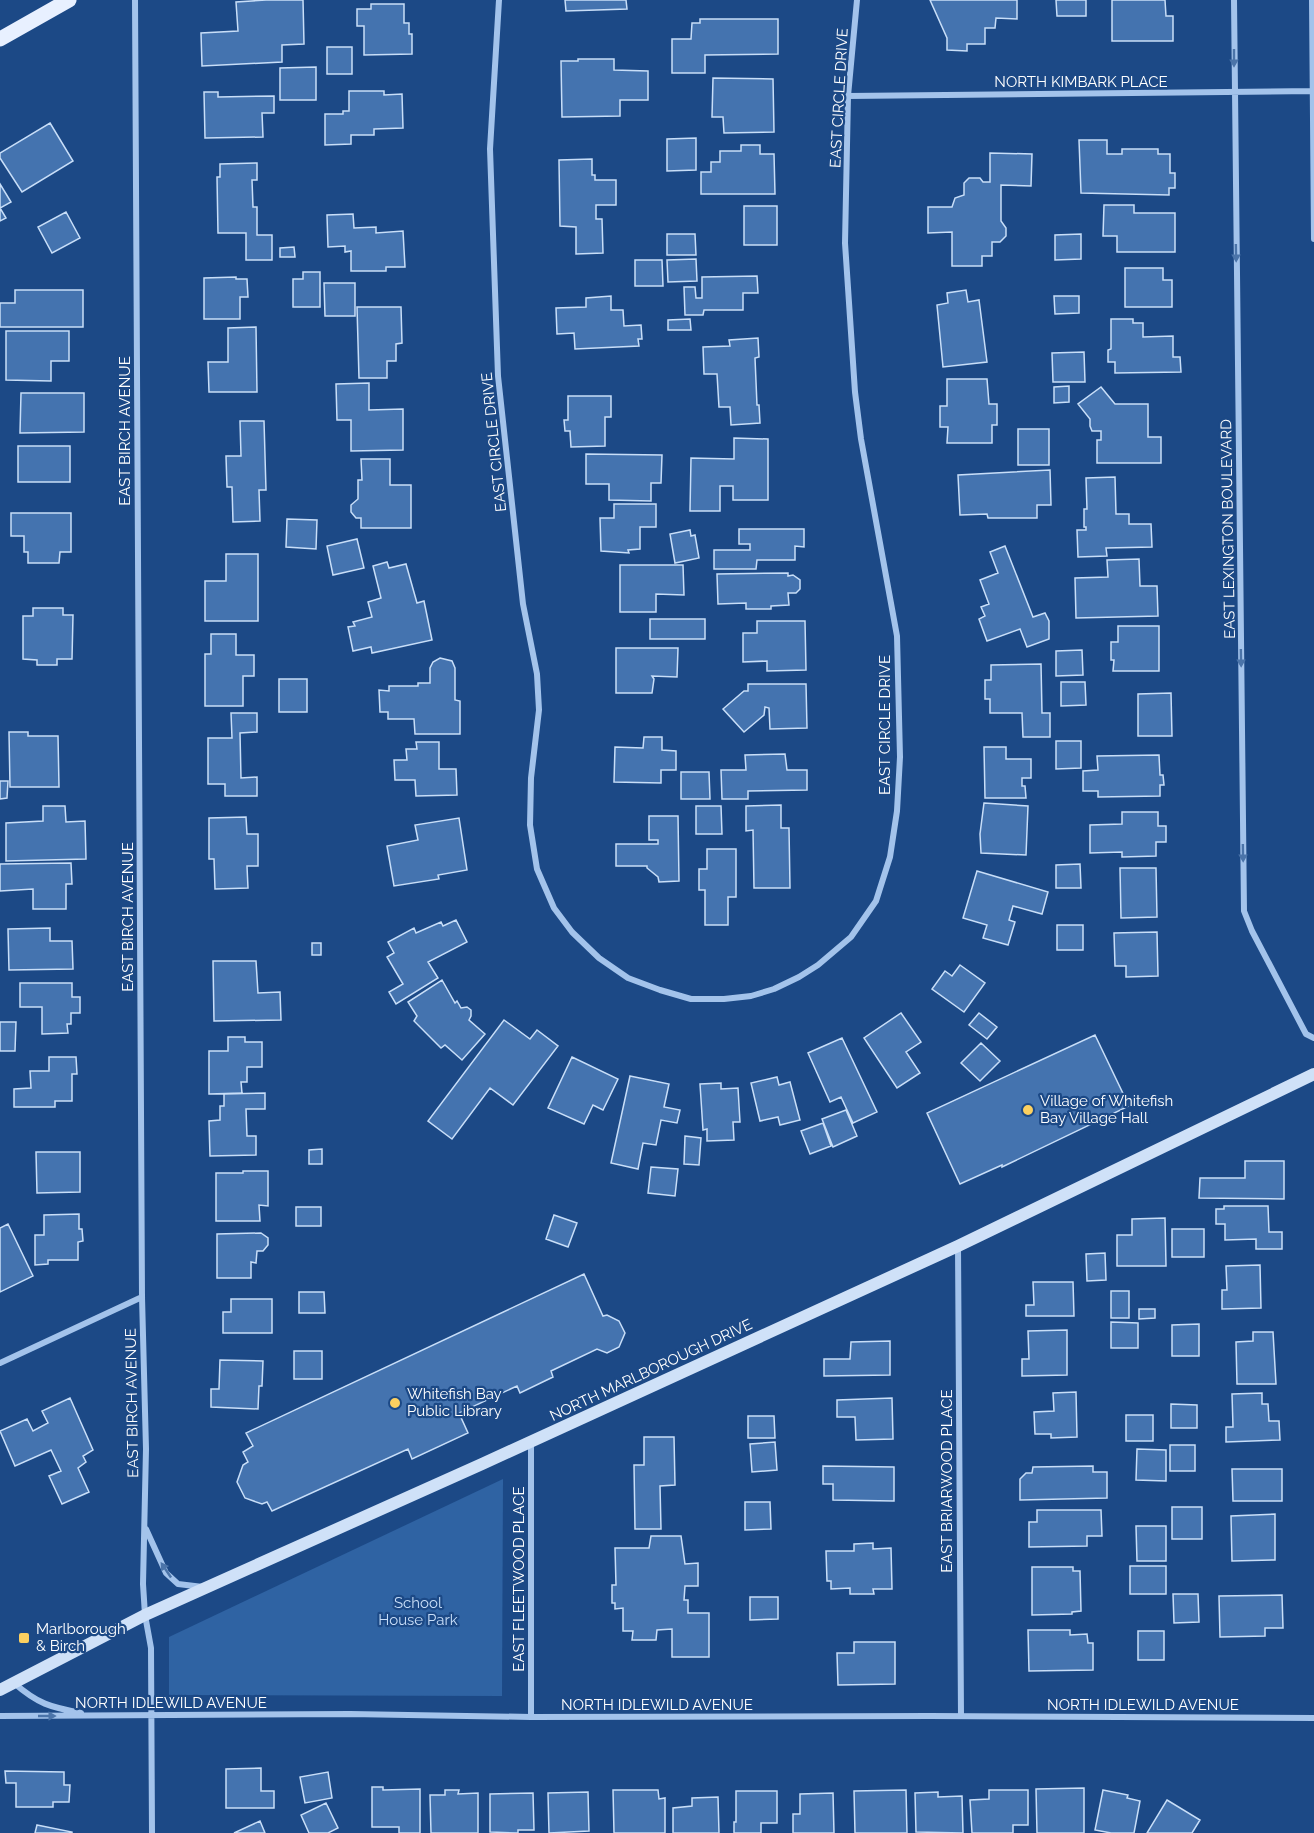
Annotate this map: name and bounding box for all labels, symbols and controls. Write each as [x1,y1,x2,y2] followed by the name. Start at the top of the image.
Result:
[826,28,852,168] street label: EAST CIRCLE DRIVE
[1229,49,1239,68] one-way arrow
[994,73,1168,91] street label: NORTH KIMBARK PLACE
[1231,244,1241,263] one-way arrow
[116,356,134,506] street label: EAST BIRCH AVENUE
[478,371,510,513] street label: EAST CIRCLE DRIVE
[1217,419,1239,639] street label: EAST LEXINGTON BOULEVARD
[1236,649,1246,668] one-way arrow
[876,655,894,795] street label: EAST CIRCLE DRIVE
[119,842,137,992] street label: EAST BIRCH AVENUE
[1238,844,1248,863] one-way arrow
[1040,1092,1173,1127] place label: Village of Whitefish Bay Village Hall
[1021,1103,1035,1117] marker: Village of Whitefish Bay Village Hall
[547,1315,755,1425] street label: NORTH MARLBOROUGH DRIVE
[122,1328,142,1478] street label: EAST BIRCH AVENUE
[407,1385,502,1420] place label: Whitefish Bay Public Library
[938,1389,956,1573] street label: EAST BRIARWOOD PLACE
[388,1396,402,1410] marker: Whitefish Bay Public Library
[510,1486,528,1672] street label: EAST FLEETWOOD PLACE
[160,1562,172,1578] one-way arrow
[378,1594,458,1629] park label: School House Park
[36,1620,126,1655] place label: Marlborough & Birch
[17,1631,31,1645] marker: Marlborough & Birch
[75,1694,267,1712] street label: NORTH IDLEWILD AVENUE
[561,1696,753,1714] street label: NORTH IDLEWILD AVENUE
[1047,1696,1239,1714] street label: NORTH IDLEWILD AVENUE
[37,1711,56,1721] one-way arrow

